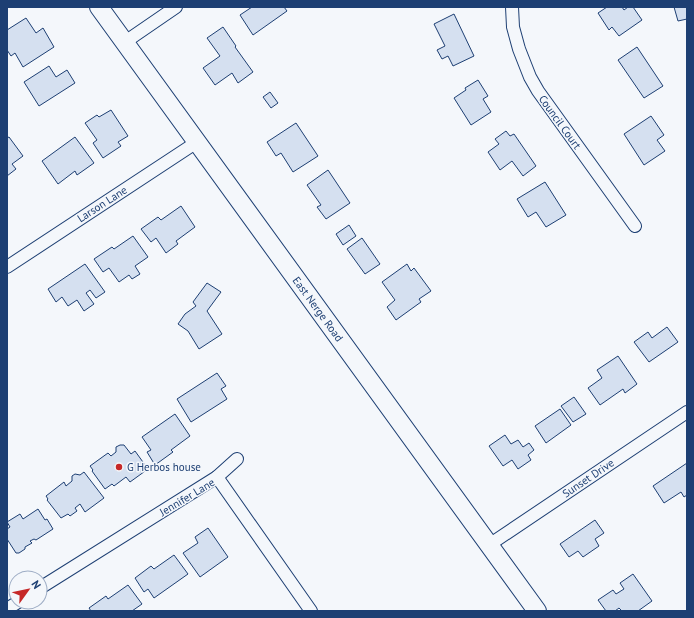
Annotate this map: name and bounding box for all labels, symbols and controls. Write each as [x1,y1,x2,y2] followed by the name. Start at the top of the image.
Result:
[536,92,584,152] street label: Council Court
[74,182,130,225] street label: Larson Lane
[290,274,346,344] street label: East Nerge Road
[559,455,617,500] street label: Sunset Drive
[127,460,201,474] place label: G Herbos house
[114,462,124,472] marker: G Herbos house
[156,475,218,519] street label: Jennifer Lane
[8,570,48,610] north arrow
[29,578,44,591] text: N

